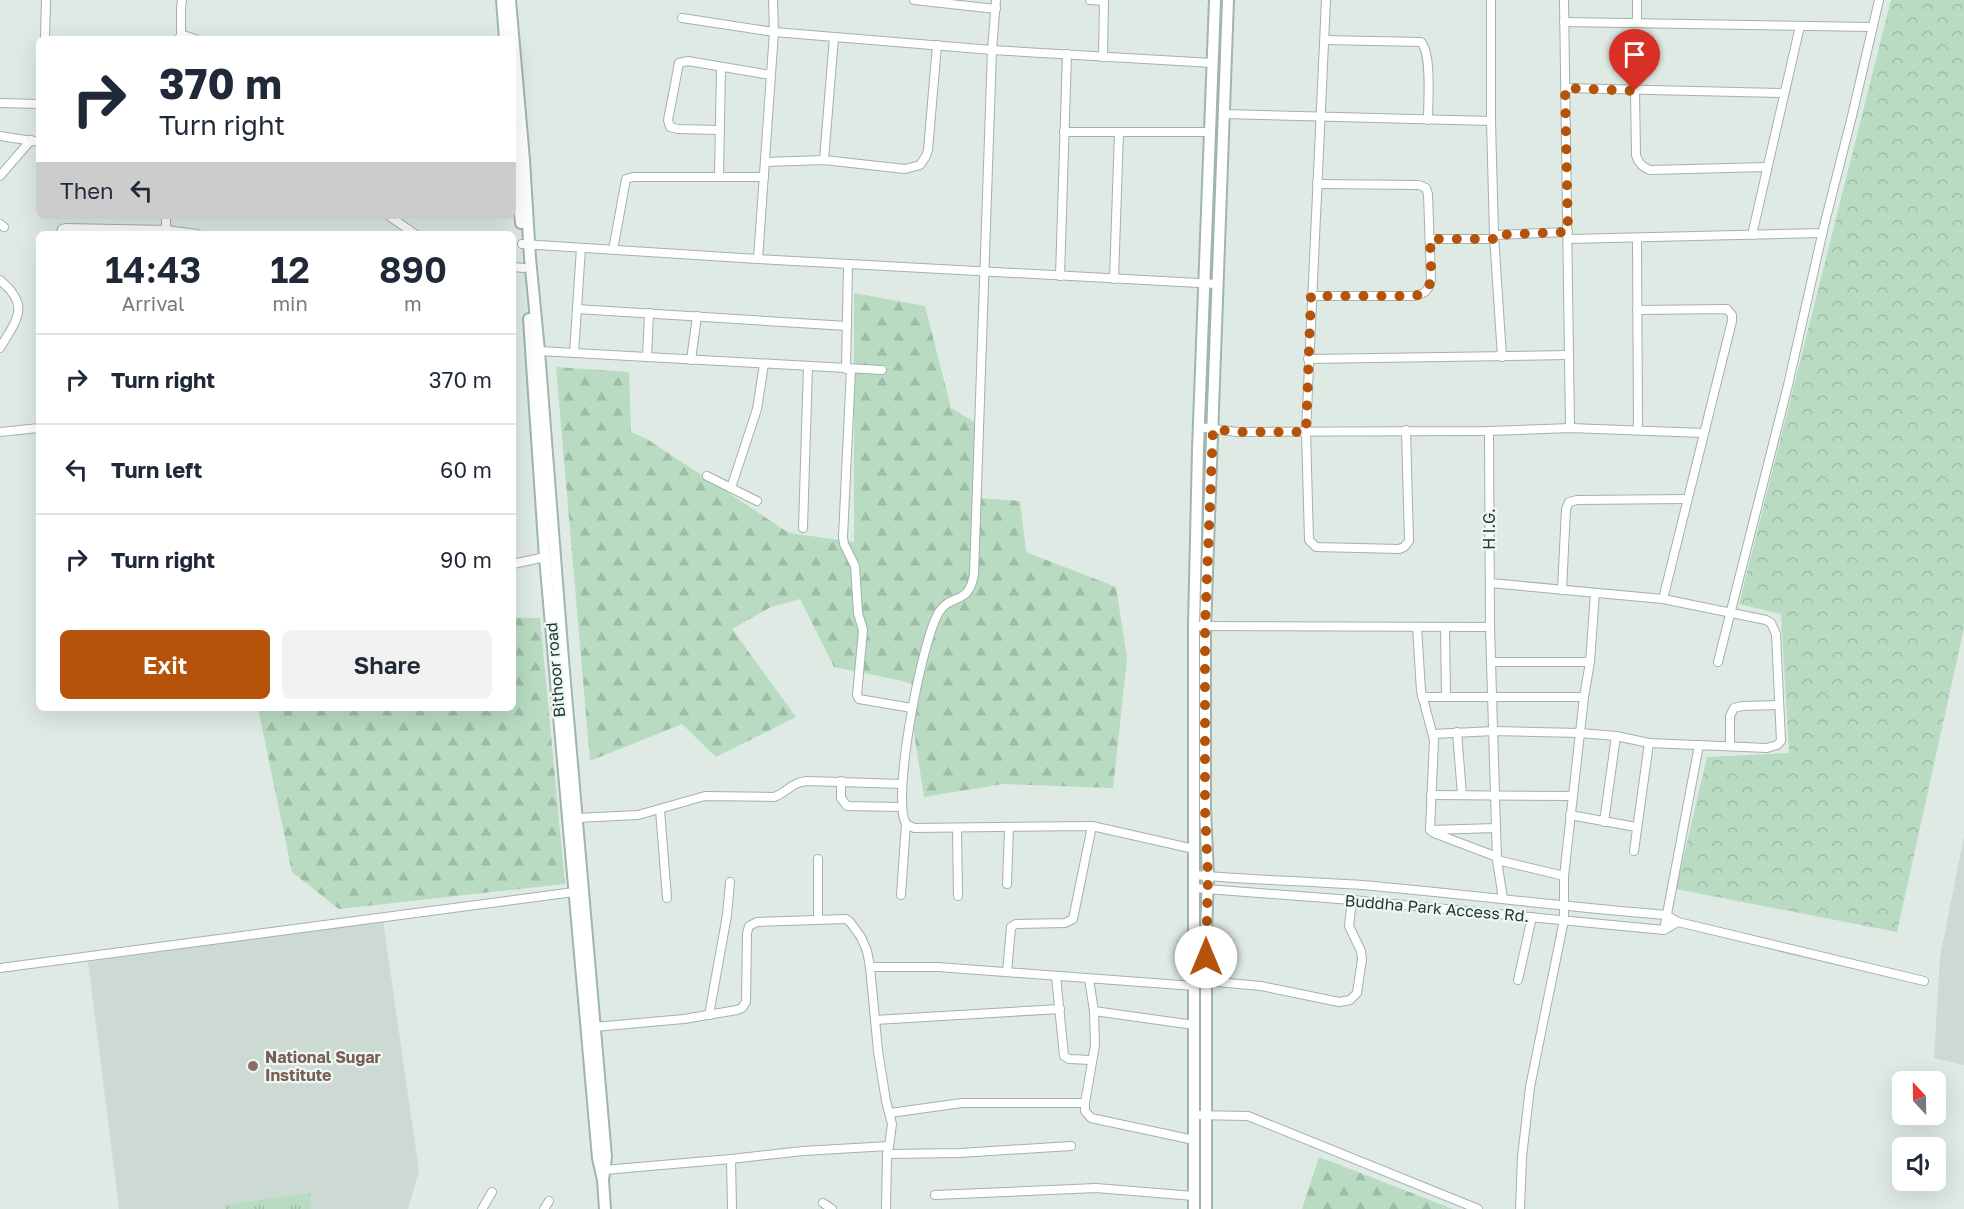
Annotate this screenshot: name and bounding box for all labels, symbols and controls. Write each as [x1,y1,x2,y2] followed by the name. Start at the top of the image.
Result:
[1609,29,1660,91] pin
[1618,38,1651,71] icon: arrive
[159,58,282,108] text: 370 m
[60,60,138,138] icon: right
[159,109,285,141] text: Turn right
[125,174,158,207] icon: left
[60,177,113,204] text: Then
[105,248,201,291] text: 14:43
[270,248,310,291] text: 12
[379,248,447,291] text: 890
[122,291,184,315] text: Arrival
[272,291,308,315] text: min
[404,291,422,315] text: m
[60,363,93,396] icon: right
[111,366,215,393] text: Turn right
[429,366,492,393] text: 370 m
[60,453,93,486] icon: left
[111,456,202,483] text: Turn left
[440,456,492,483] text: 60 m
[1479,508,1499,550] street label: H I.G.
[60,543,93,576] icon: right
[111,546,215,573] text: Turn right
[440,546,492,573] text: 90 m
[541,622,569,718] street label: Bithoor road
[60,630,270,699] button: Exit
[282,630,492,699] button: Share
[1344,890,1530,926] street label: Buddha Park Access Rd.
[1174,925,1238,989] position arrow
[265,1047,381,1085] place label: National Sugar Institute
[246,1059,260,1073] marker: National Sugar Institute
[1892,1071,1946,1125] north arrow
[1892,1071,1946,1191] map controls
[1892,1137,1946,1191] button: sound

